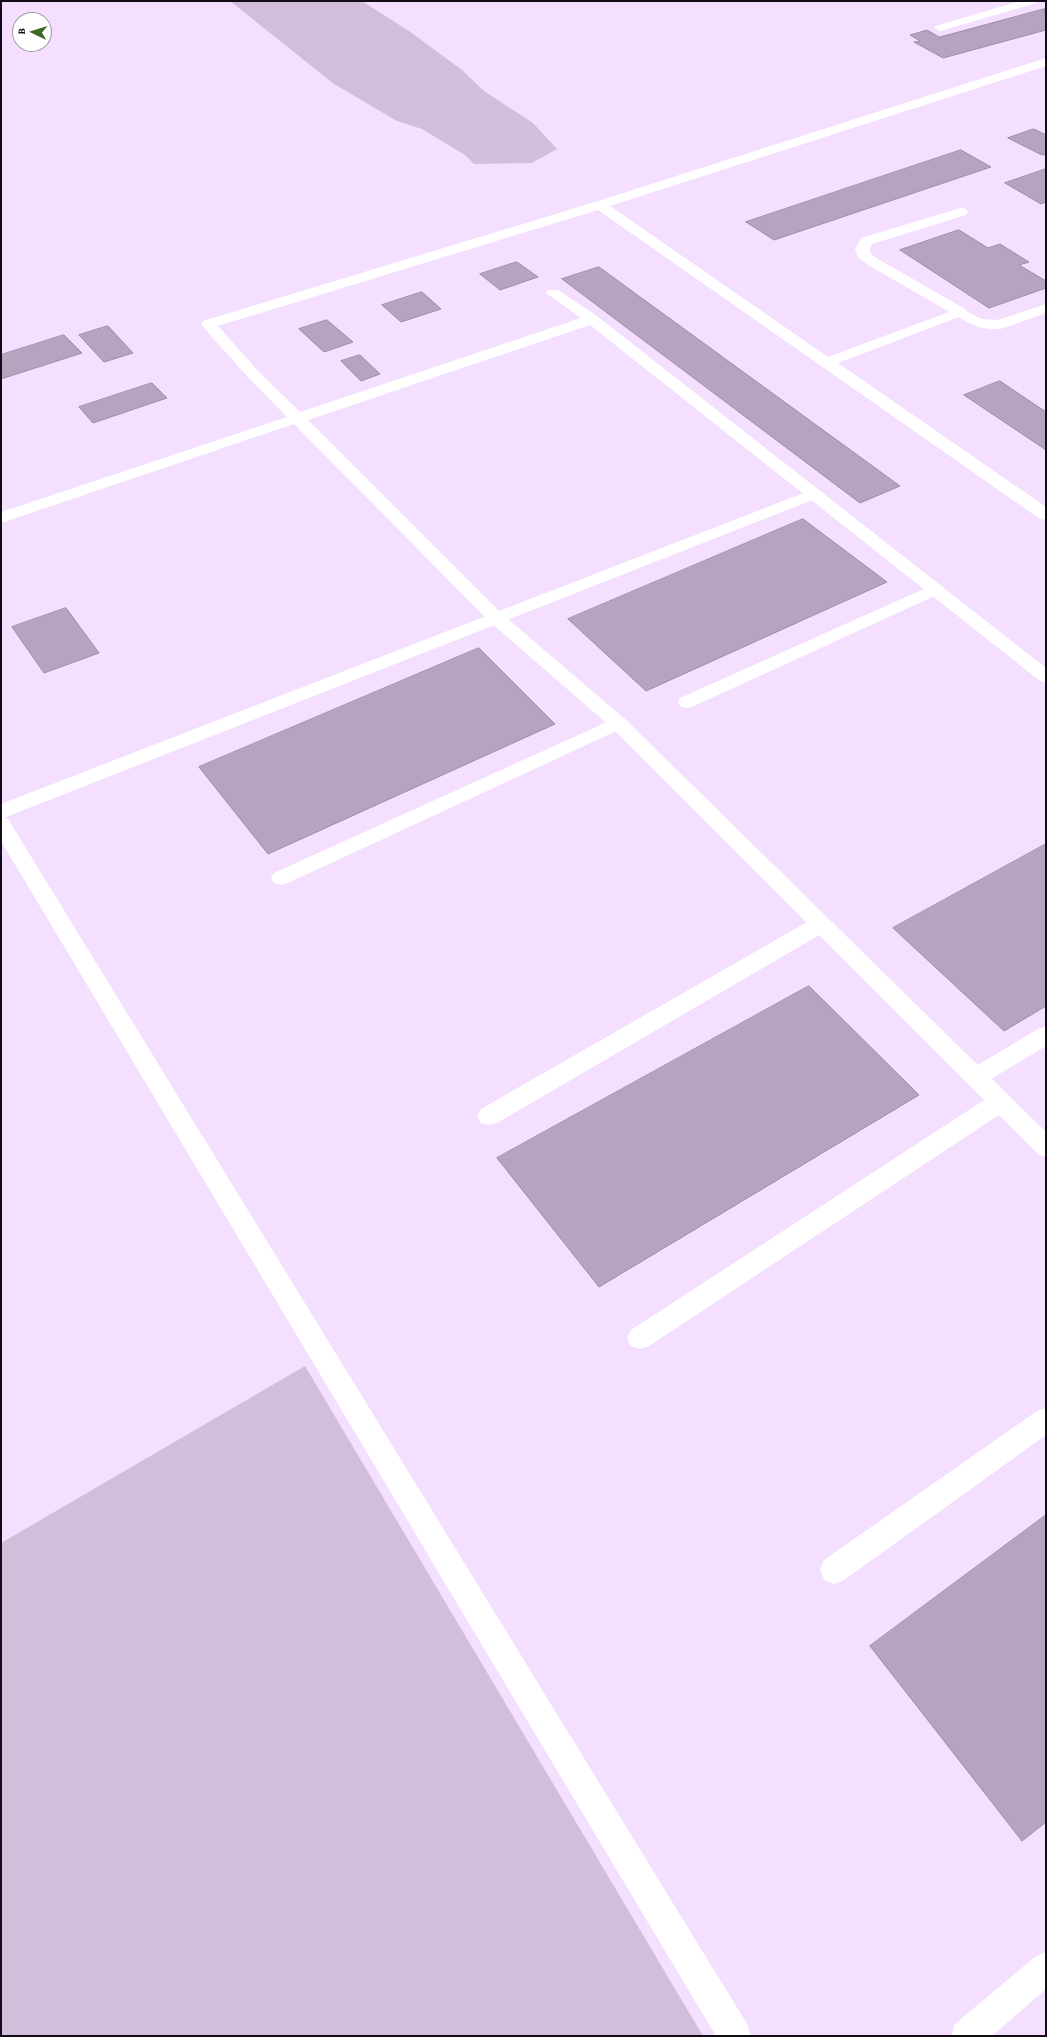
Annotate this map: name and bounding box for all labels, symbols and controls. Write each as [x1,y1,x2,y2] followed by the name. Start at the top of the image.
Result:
[12,12,52,52] north arrow
[15,28,27,35] text: B

